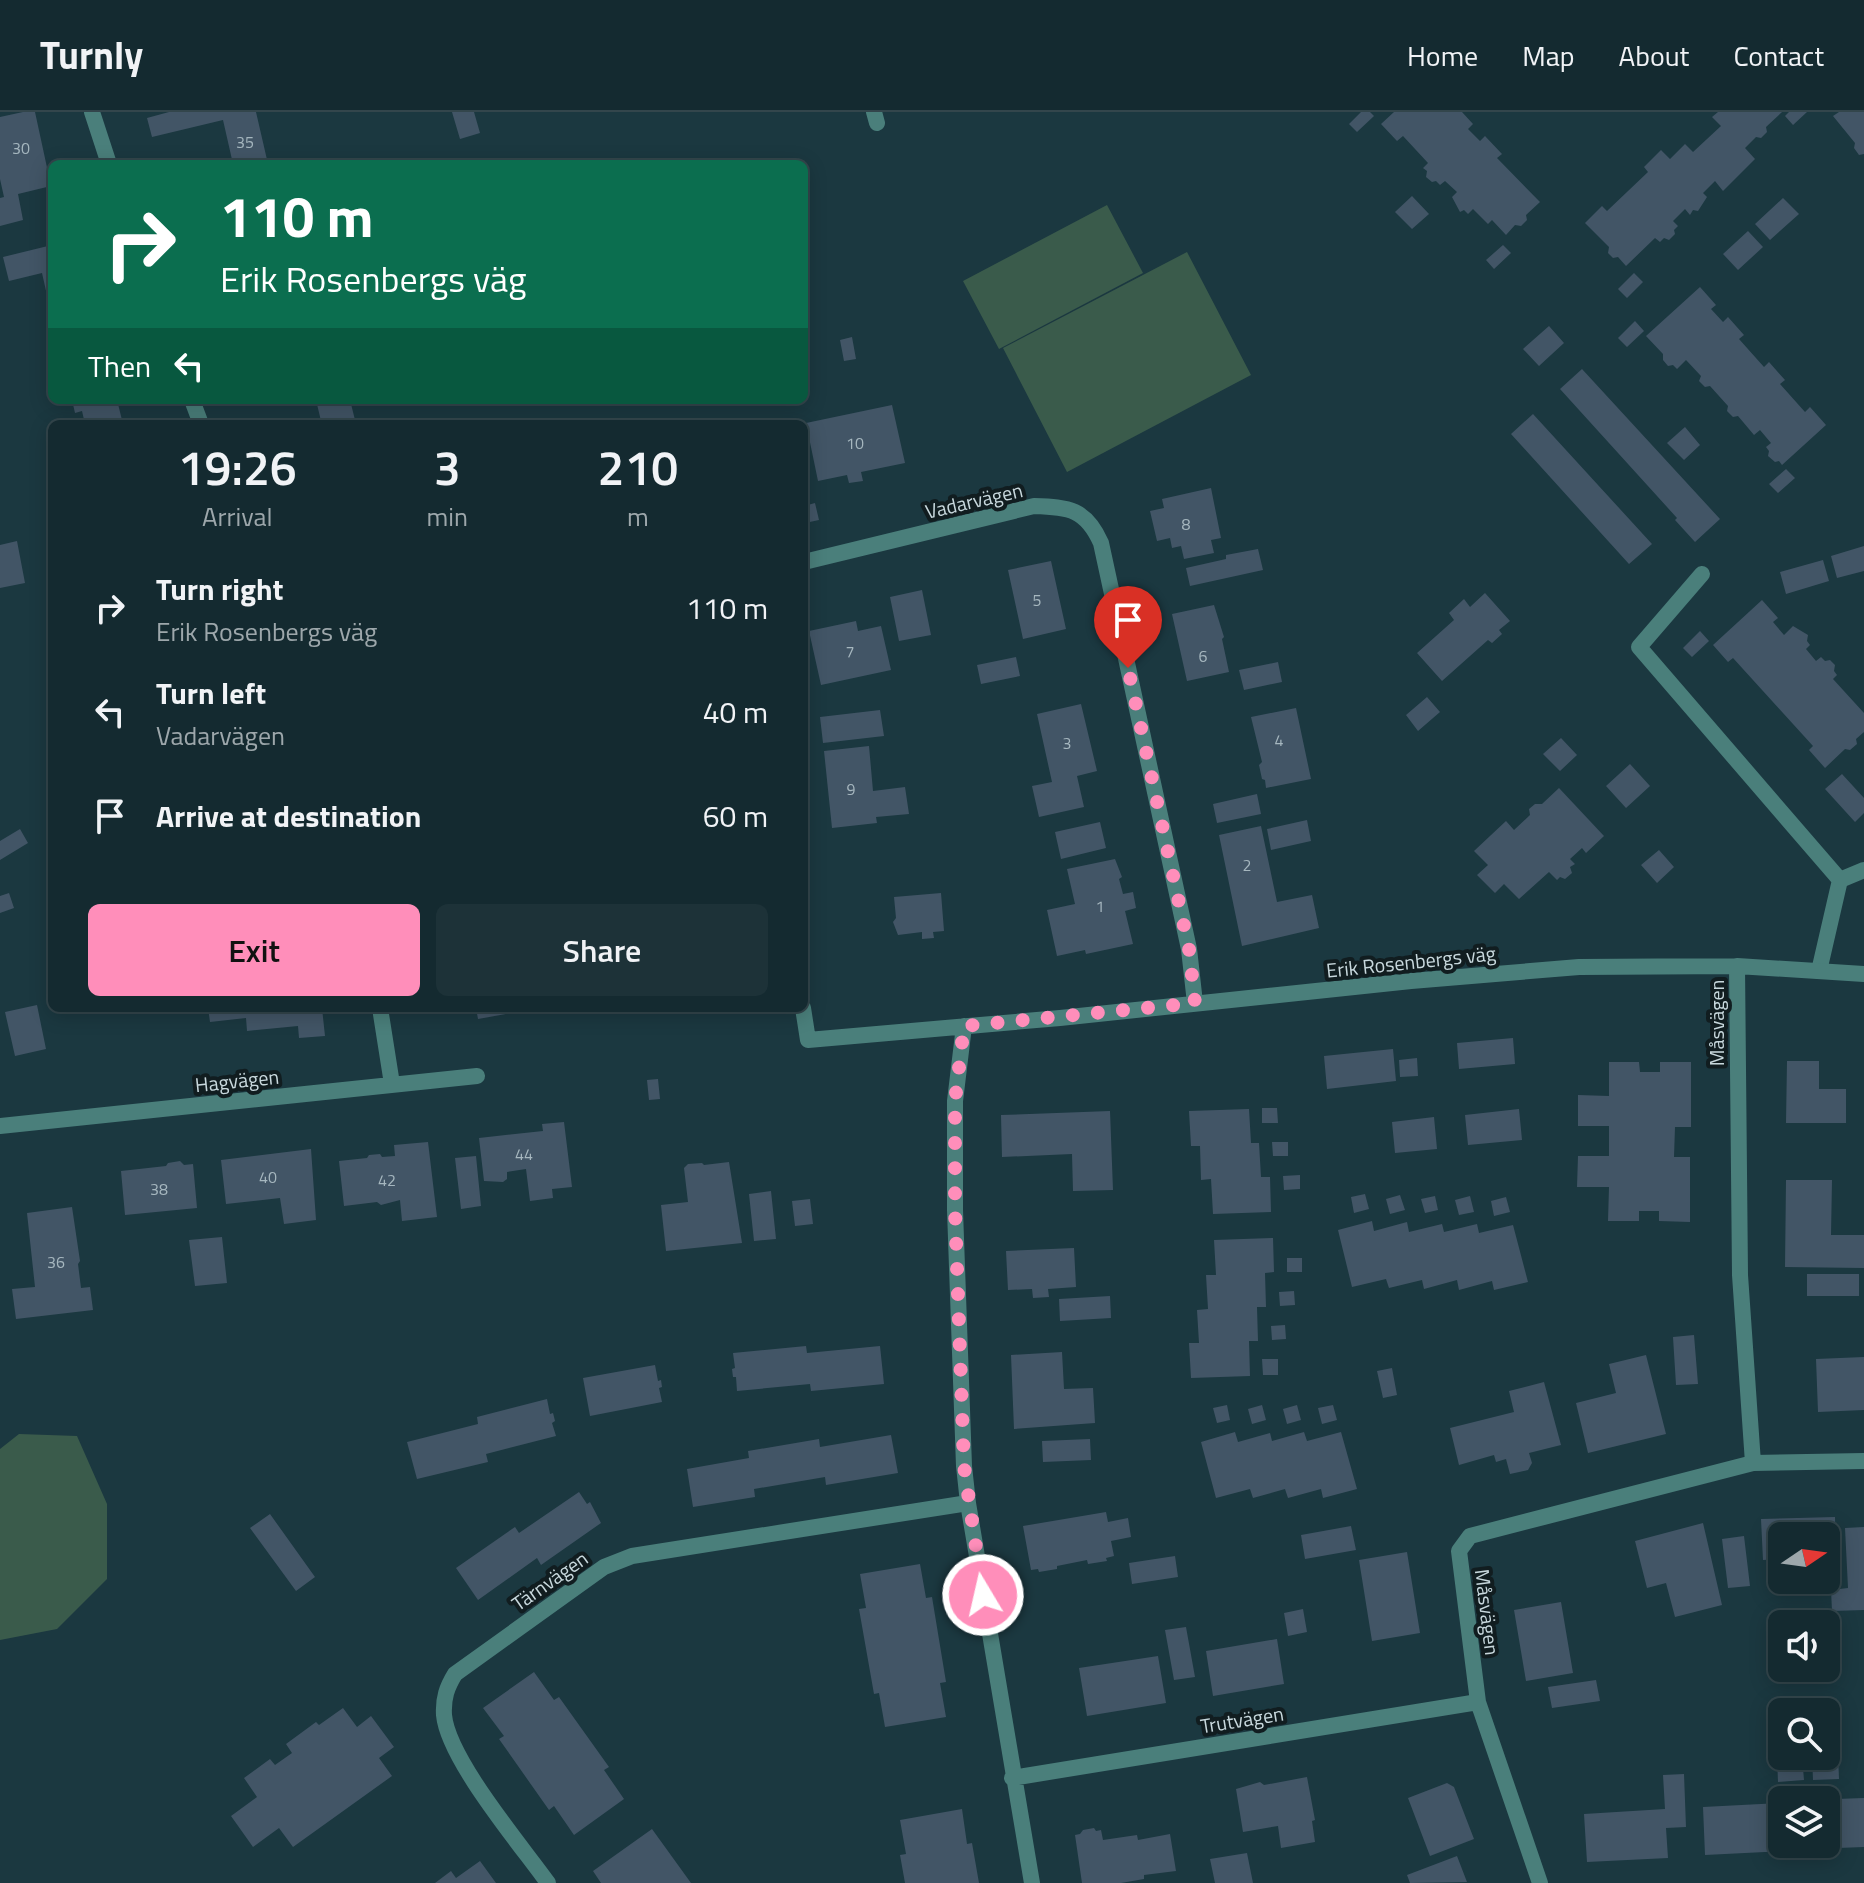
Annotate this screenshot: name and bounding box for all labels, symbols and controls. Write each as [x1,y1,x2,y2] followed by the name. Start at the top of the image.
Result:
[40,26,143,84] text: Turnly
[1407,34,1478,77] text: Home
[1522,34,1575,77] text: Map
[1619,34,1689,77] text: About
[1733,34,1824,77] text: Contact
[236,130,254,154] house number: 35
[12,136,30,160] house number: 30
[220,174,373,259] text: 110 m
[88,192,192,296] icon: right
[220,251,527,306] text: Erik Rosenbergs väg
[88,343,151,389] text: Then
[167,344,211,388] icon: left
[178,431,297,504] text: 19:26
[434,431,461,504] text: 3
[598,431,678,504] text: 210
[846,431,864,455] house number: 10
[922,474,1026,527] street label: Vadarvägen
[202,497,272,536] text: Arrival
[426,497,468,536] text: min
[627,497,649,536] text: m
[1182,512,1191,536] house number: 8
[156,566,284,612] text: Turn right
[686,585,768,631] text: 110 m
[88,586,132,630] icon: right
[1094,586,1162,668] pin
[1033,588,1042,612] house number: 5
[1106,598,1150,642] icon: arrive
[156,612,377,651] text: Erik Rosenbergs väg
[846,639,854,663] house number: 7
[1199,644,1208,668] house number: 6
[156,670,266,716] text: Turn left
[703,689,768,735] text: 40 m
[88,690,132,734] icon: left
[156,716,285,755] text: Vadarvägen
[1275,728,1284,752] house number: 4
[1063,731,1071,755] house number: 3
[847,777,856,801] house number: 9
[156,793,421,839] text: Arrive at destination
[703,793,768,839] text: 60 m
[88,794,132,838] icon: arrive
[1243,853,1251,877] house number: 2
[1096,894,1104,918] house number: 1
[88,904,420,996] button: Exit
[436,904,768,996] button: Share
[1325,937,1497,986] street label: Erik Rosenbergs väg
[1701,980,1732,1066] street label: Måsvägen
[193,1061,281,1100] street label: Hagvägen
[515,1142,533,1166] house number: 44
[259,1165,277,1189] house number: 40
[378,1168,396,1192] house number: 42
[150,1177,168,1201] house number: 38
[47,1250,65,1274] house number: 36
[1768,1522,1840,1594] north arrow
[1768,1522,1840,1858] map controls
[505,1543,594,1618] street label: Tärnvägen
[941,1553,1025,1637] position arrow
[1467,1567,1508,1657] street label: Måsvägen
[1768,1610,1840,1682] button: sound
[1198,1698,1286,1741] street label: Trutvägen
[1768,1698,1840,1770] button: search
[1768,1786,1840,1858] button: layers

